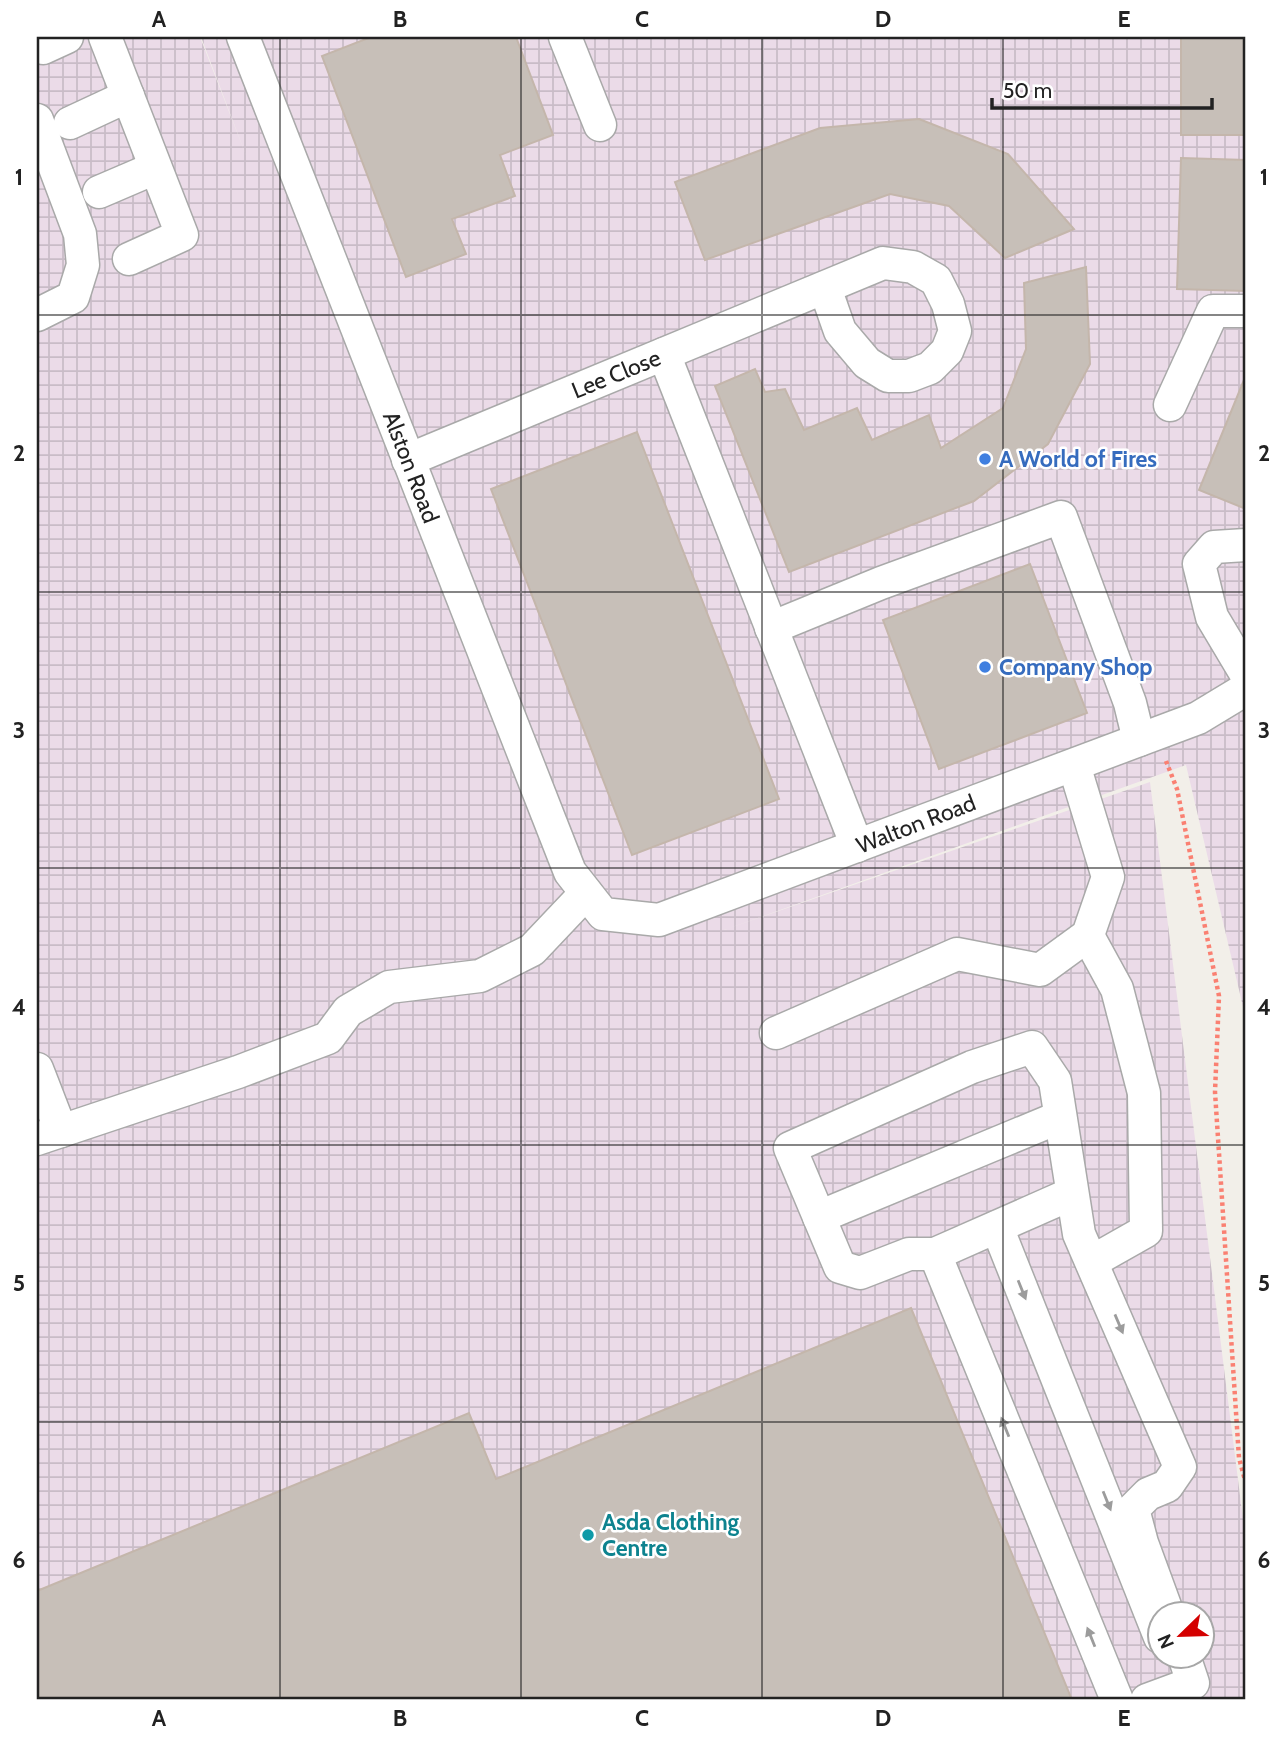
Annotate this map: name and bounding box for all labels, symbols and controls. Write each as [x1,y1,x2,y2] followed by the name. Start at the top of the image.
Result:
[152,5,167,33] text: A
[393,5,407,33] text: B
[635,5,649,33] text: C
[875,5,891,33] text: D
[1117,5,1131,33] text: E
[992,66,1213,110] scale bar
[1003,78,1052,103] text: 50 m
[15,163,23,191] text: 1
[1260,163,1268,191] text: 1
[567,343,665,404] street label: Lee Close
[377,407,445,527] street label: Alston Road
[13,439,25,467] text: 2
[1258,439,1270,467] text: 2
[999,445,1157,473] place label: A World of Fires
[977,451,993,467] marker: A World of Fires
[999,653,1152,681] place label: Company Shop
[977,659,993,675] marker: Company Shop
[13,716,25,744] text: 3
[1258,716,1270,744] text: 3
[852,788,980,860] street label: Walton Road
[12,993,26,1021] text: 4
[1257,993,1271,1021] text: 4
[13,1269,25,1297] text: 5
[1258,1269,1270,1297] text: 5
[1017,1280,1028,1301] one-way arrow
[1114,1314,1125,1335] one-way arrow
[999,1416,1010,1437] one-way arrow
[1101,1491,1112,1512] one-way arrow
[602,1508,740,1562] place label: Asda Clothing Centre
[580,1527,596,1543] marker: Asda Clothing Centre
[13,1546,25,1574] text: 6
[1258,1546,1270,1574] text: 6
[1146,1600,1216,1670] north arrow
[1085,1627,1097,1647] one-way arrow
[1153,1631,1179,1652] text: N
[152,1704,167,1732] text: A
[393,1704,407,1732] text: B
[635,1704,649,1732] text: C
[875,1704,891,1732] text: D
[1117,1704,1131,1732] text: E

